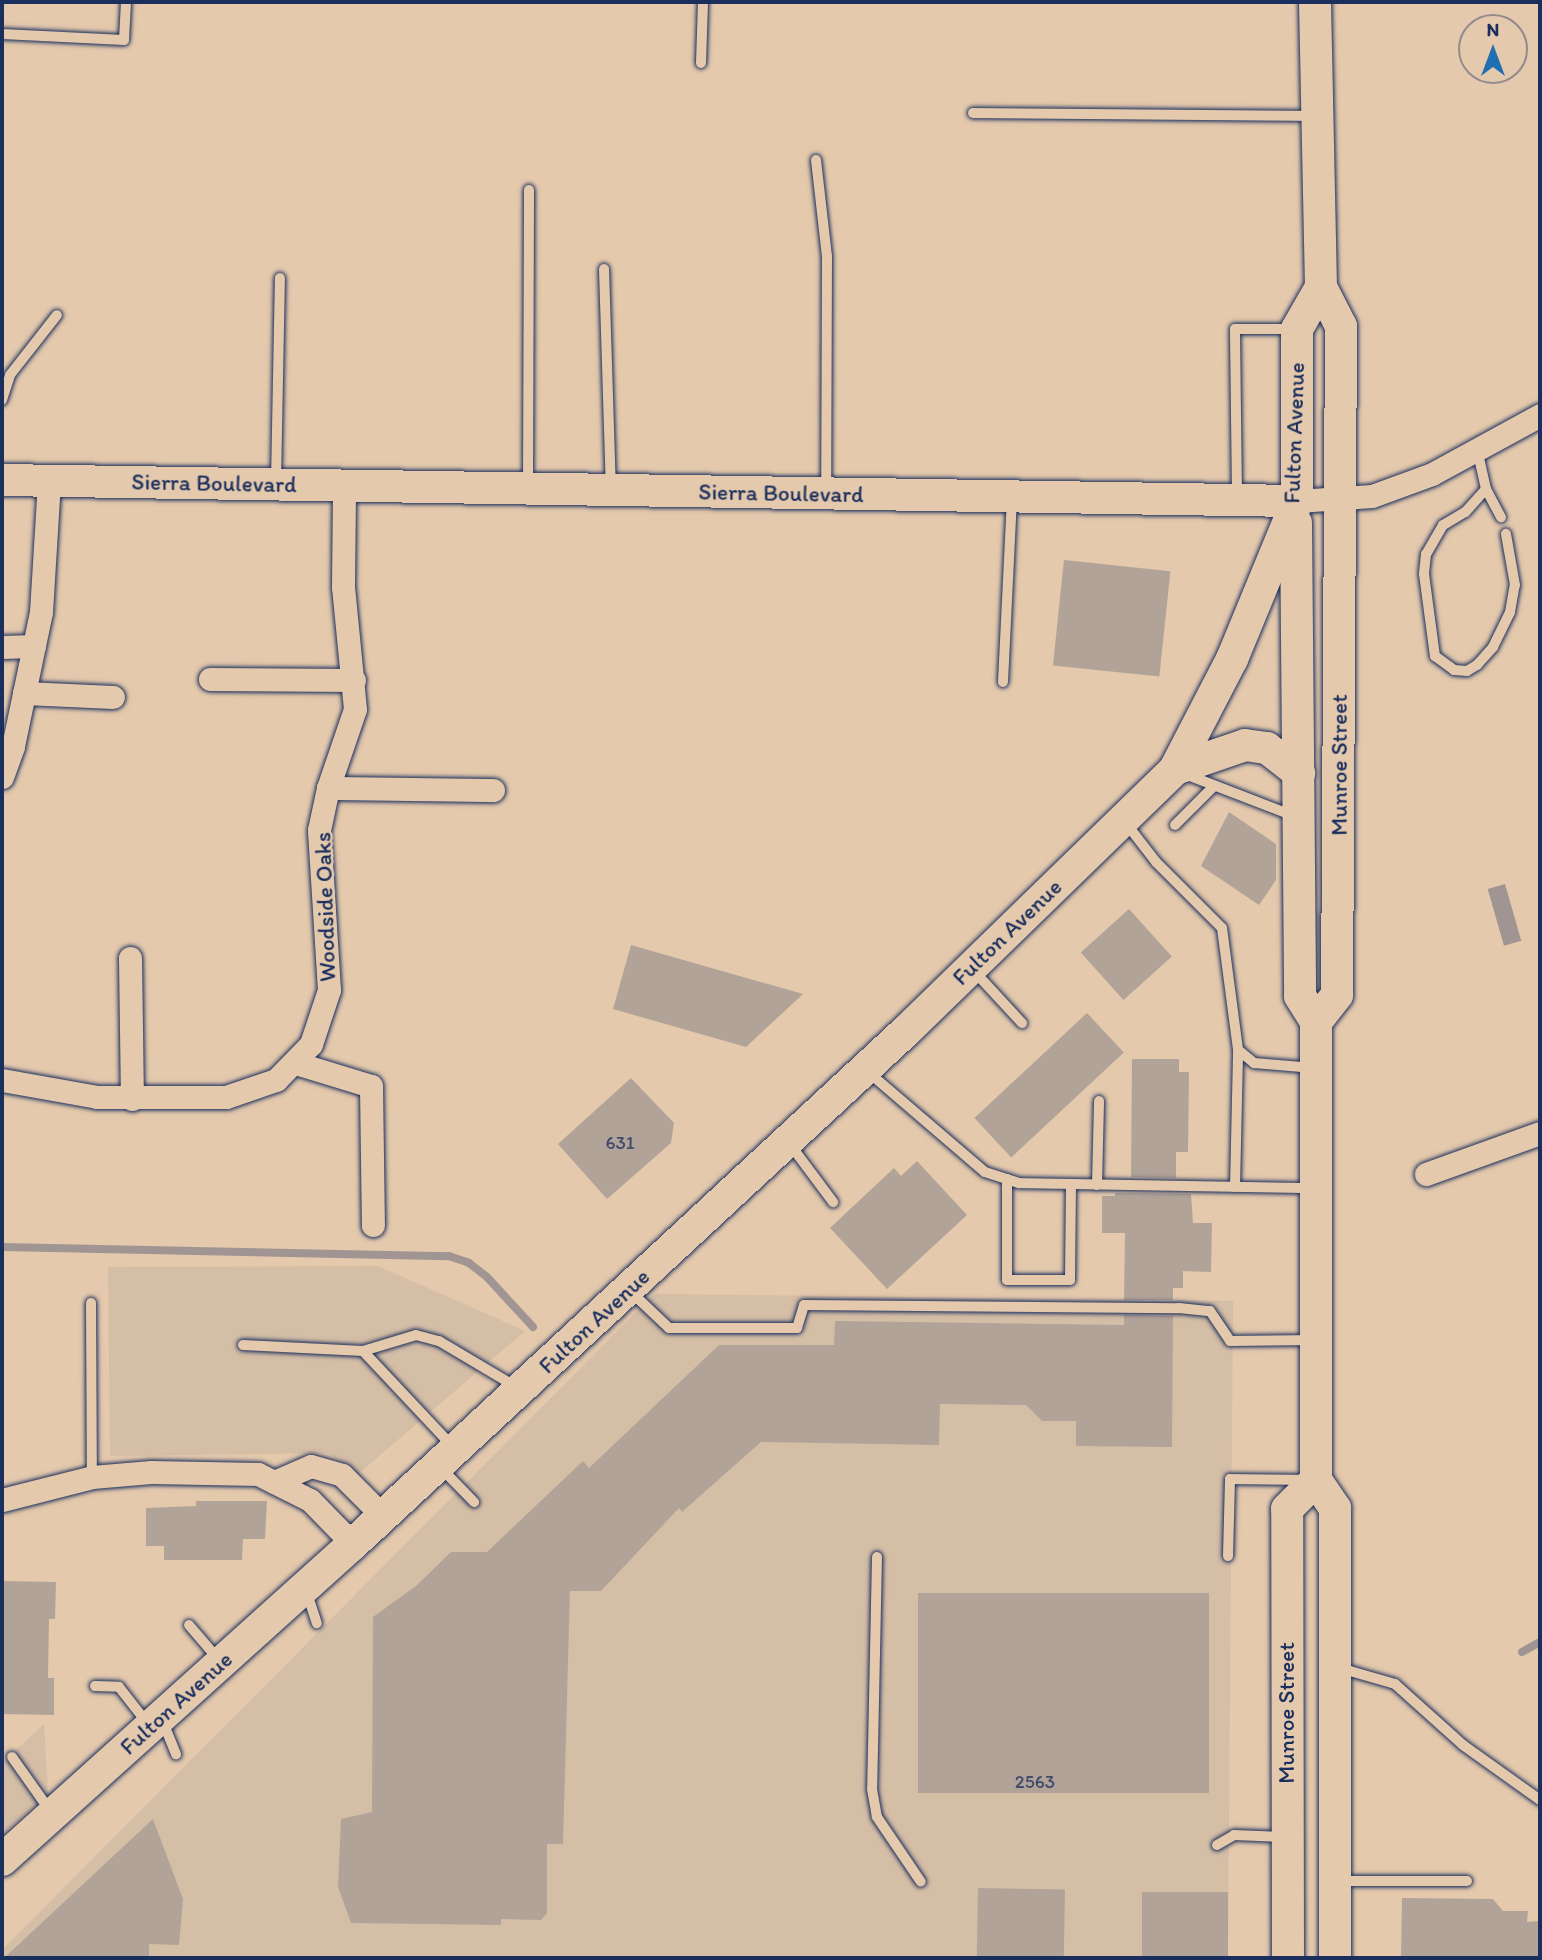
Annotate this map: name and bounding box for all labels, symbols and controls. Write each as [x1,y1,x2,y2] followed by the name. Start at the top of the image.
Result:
[1458,14,1528,84] north arrow
[1487,18,1499,41] text: N
[1278,362,1310,504] street label: Fulton Avenue
[131,468,297,498] street label: Sierra Boulevard
[698,478,864,508] street label: Sierra Boulevard
[1325,694,1353,836] street label: Munroe Street
[309,831,341,983] street label: Woodside Oaks
[947,873,1067,991] street label: Fulton Avenue
[605,1132,635,1154] house number: 631
[533,1263,655,1379] street label: Fulton Avenue
[1272,1642,1300,1784] street label: Munroe Street
[114,1645,238,1761] street label: Fulton Avenue
[1015,1771,1055,1793] house number: 2563

